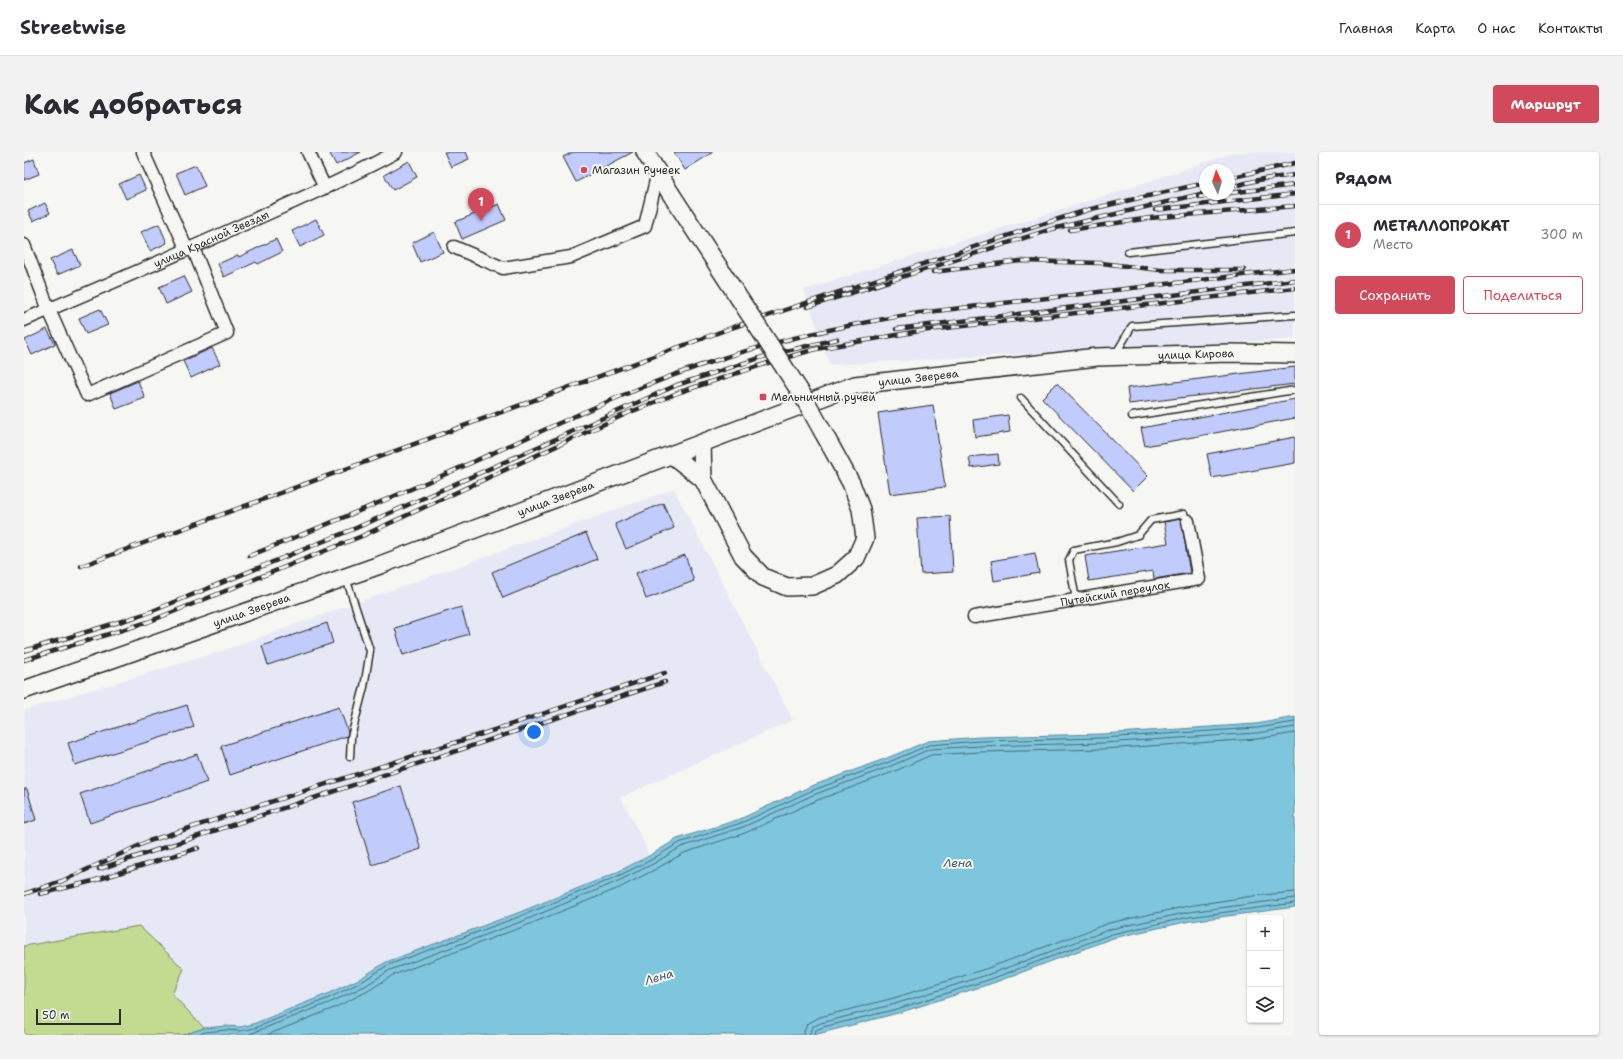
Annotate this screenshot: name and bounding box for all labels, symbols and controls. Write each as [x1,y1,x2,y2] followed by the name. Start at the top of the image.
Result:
[20,15,126,40] text: Streetwise
[1339,19,1393,37] text: Главная
[1415,19,1455,37] text: Карта
[1477,19,1516,37] text: О нас
[1538,19,1603,37] text: Контакты
[24,85,243,123] text: Как добраться
[1493,85,1599,123] button: Маршрут
[592,163,680,178] place label: Магазин Ручеек
[1199,164,1235,200] north arrow
[579,165,589,175] marker: Магазин Ручеек
[1335,167,1392,189] text: Рядом
[468,188,494,221] pin: 1
[151,206,271,271] street label: улица Красной Звезды
[1373,216,1510,236] text: МЕТАЛЛОПРОКАТ
[1345,226,1351,243] text: 1
[1540,226,1583,243] text: 300 m
[1373,236,1413,253] text: Место
[1335,276,1455,314] button: Сохранить
[1463,276,1583,314] button: Поделиться
[1158,345,1235,363] street label: улица Кирова
[877,366,959,390] street label: улица Зверева
[771,390,876,405] place label: Мельничный ручей
[758,392,768,402] marker: Мельничный ручей
[515,477,596,520] street label: улица Зверева
[1059,577,1171,610] street label: Путейский переулок
[211,590,292,631] street label: улица Зверева
[524,722,544,742] your location
[942,855,973,871] water label: Лена
[1247,915,1283,1023] map controls
[1247,915,1283,951] button: +
[1247,951,1283,987] button: −
[642,965,675,989] water label: Лена
[1247,987,1283,1023] button: layers
[36,1007,121,1026] scale bar
[42,1008,70,1023] text: 50 m

